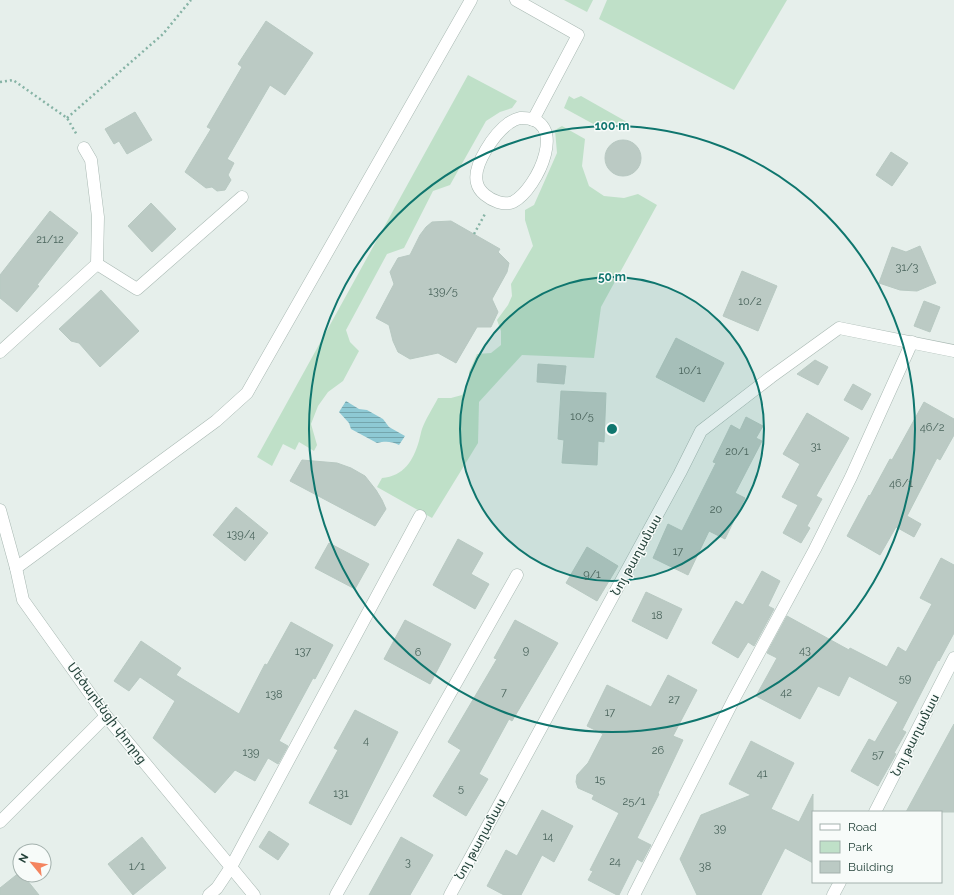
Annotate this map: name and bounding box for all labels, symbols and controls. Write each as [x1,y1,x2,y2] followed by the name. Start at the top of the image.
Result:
[595,119,629,133] text: 100 m
[36,233,64,246] house number: 21/12
[896,261,919,274] house number: 31/3
[598,270,626,284] text: 50 m
[428,285,458,298] house number: 139/5
[738,295,762,308] house number: 10/2
[679,364,702,377] house number: 10/1
[570,410,594,423] house number: 10/5
[920,421,945,434] house number: 46/2
[605,422,619,436] centre of rings
[811,440,822,453] house number: 31
[725,445,749,458] house number: 20/1
[889,477,913,490] house number: 46/1
[710,503,722,516] house number: 20
[607,512,665,598] street label: Նոյ թաղամաս
[227,528,255,541] house number: 139/4
[673,545,683,558] house number: 17
[583,568,601,581] house number: 9/1
[651,609,663,622] house number: 18
[523,644,529,657] house number: 9
[799,644,811,657] house number: 43
[295,645,311,658] house number: 137
[415,646,422,659] house number: 6
[64,659,150,767] street label: Մեծարենցի փողոց
[899,672,911,685] house number: 59
[501,686,507,699] house number: 7
[780,686,792,699] house number: 42
[265,688,283,701] house number: 138
[888,691,942,779] street label: Նոյ թաղամաս
[668,693,680,706] house number: 27
[605,706,615,719] house number: 17
[363,734,369,747] house number: 4
[652,744,665,757] house number: 26
[242,746,260,759] house number: 139
[872,748,884,761] house number: 57
[757,767,768,780] house number: 41
[595,773,605,786] house number: 15
[458,782,464,795] house number: 5
[333,787,349,800] house number: 131
[623,795,646,808] house number: 25/1
[451,796,509,882] street label: Նոյ թաղամաս
[812,811,942,883] legend
[848,820,877,834] text: Road
[714,822,726,835] house number: 39
[543,830,553,843] house number: 14
[848,840,873,854] text: Park
[12,843,52,883] north arrow
[16,852,31,865] text: N
[609,855,621,868] house number: 24
[405,856,411,869] house number: 3
[129,860,145,873] house number: 1/1
[699,860,711,873] house number: 38
[848,860,894,874] text: Building

